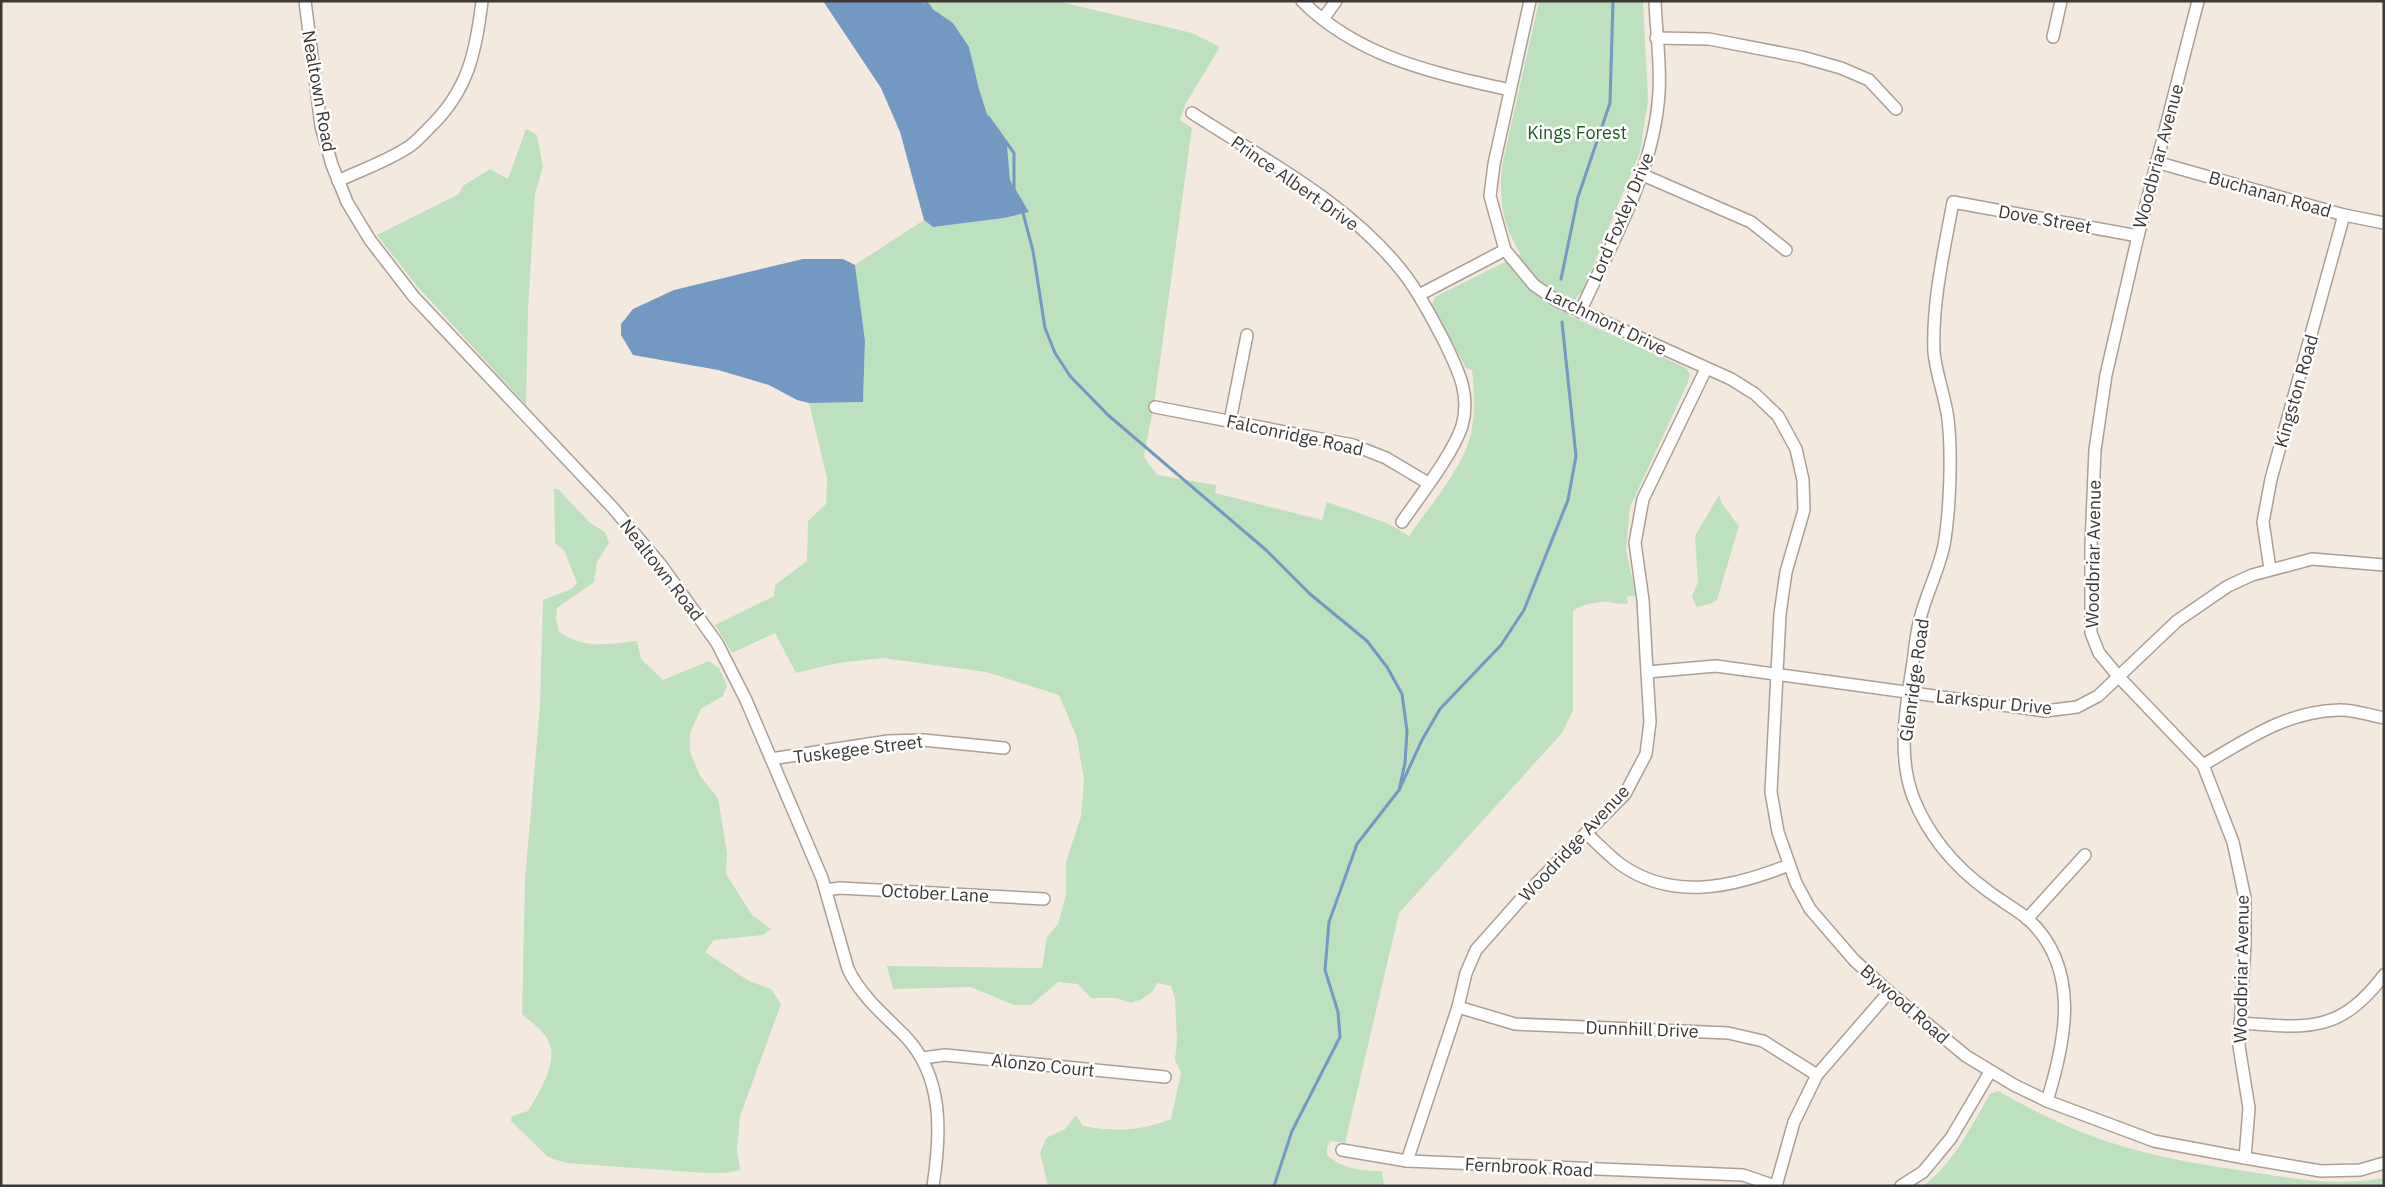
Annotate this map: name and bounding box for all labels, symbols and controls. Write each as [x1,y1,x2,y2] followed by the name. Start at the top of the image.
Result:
[297,28,341,154] street label: Nealtown Road
[2128,81,2188,231] street label: Woodbriar Avenue
[1527,121,1627,144] park label: Kings Forest
[1227,130,1363,236] street label: Prince Albert Drive
[1583,149,1659,285] street label: Lord Foxley Drive
[2206,166,2334,222] street label: Buchanan Road
[1997,199,2093,239] street label: Dove Street
[1541,282,1671,360] street label: Larchmont Drive
[2269,332,2323,450] street label: Kingston Road
[1224,409,1366,461] street label: Falconridge Road
[2080,479,2106,628] street label: Woodbriar Avenue
[615,514,709,626] street label: Nealtown Road
[1894,617,1934,743] street label: Glenridge Road
[1935,684,2053,720] street label: Larkspur Drive
[792,730,924,768] street label: Tuskegee Street
[1514,780,1634,906] street label: Woodridge Avenue
[880,879,990,907] street label: October Lane
[2228,894,2254,1043] street label: Woodbriar Avenue
[1856,959,1954,1049] street label: Bywood Road
[1585,1016,1699,1042] street label: Dunnhill Drive
[990,1048,1096,1082] street label: Alonzo Court
[1464,1152,1594,1182] street label: Fernbrook Road

